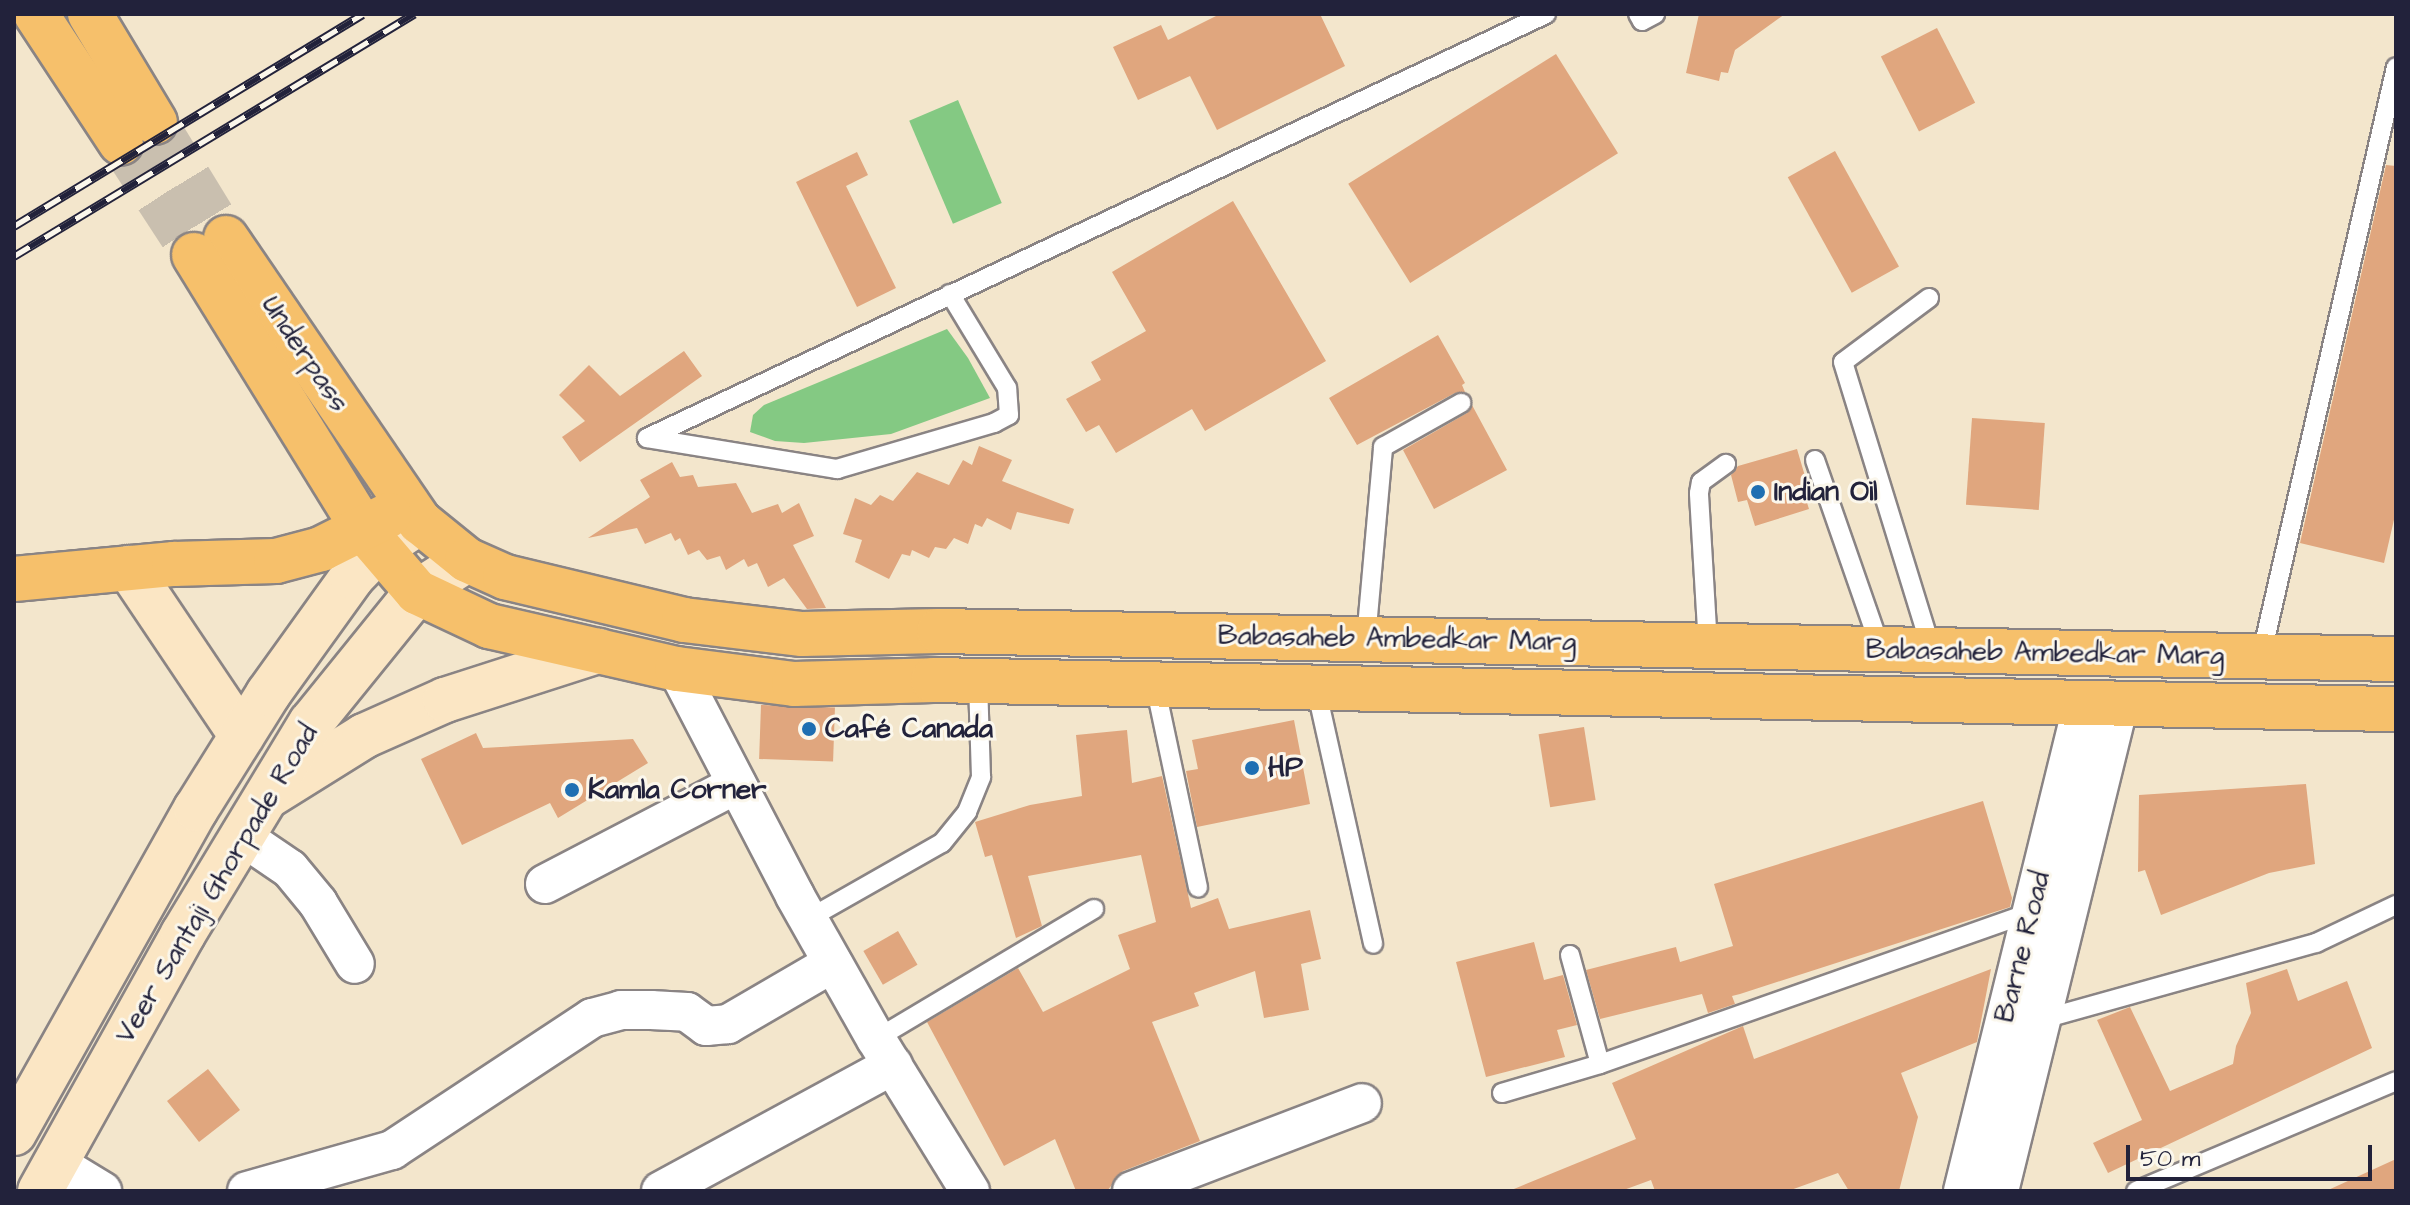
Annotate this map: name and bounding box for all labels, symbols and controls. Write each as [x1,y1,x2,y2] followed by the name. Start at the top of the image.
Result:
[254,290,356,418] street label: Underpass
[1774,475,1878,509] place label: Indian Oil
[1749,483,1767,501] marker: Indian Oil
[1217,619,1577,659] street label: Babasaheb Ambedkar Marg
[1865,633,2225,673] street label: Babasaheb Ambedkar Marg
[825,712,993,746] place label: Café Canada
[108,718,326,1050] street label: Veer Santaji Ghorpade Road
[800,720,818,738] marker: Café Canada
[1268,751,1303,785] place label: HP
[1243,759,1261,777] marker: HP
[588,773,766,807] place label: Kamla Corner
[563,781,581,799] marker: Kamla Corner
[1988,868,2058,1026] street label: Barne Road
[2130,1129,2376,1179] scale bar
[2140,1142,2200,1176] text: 50 m

